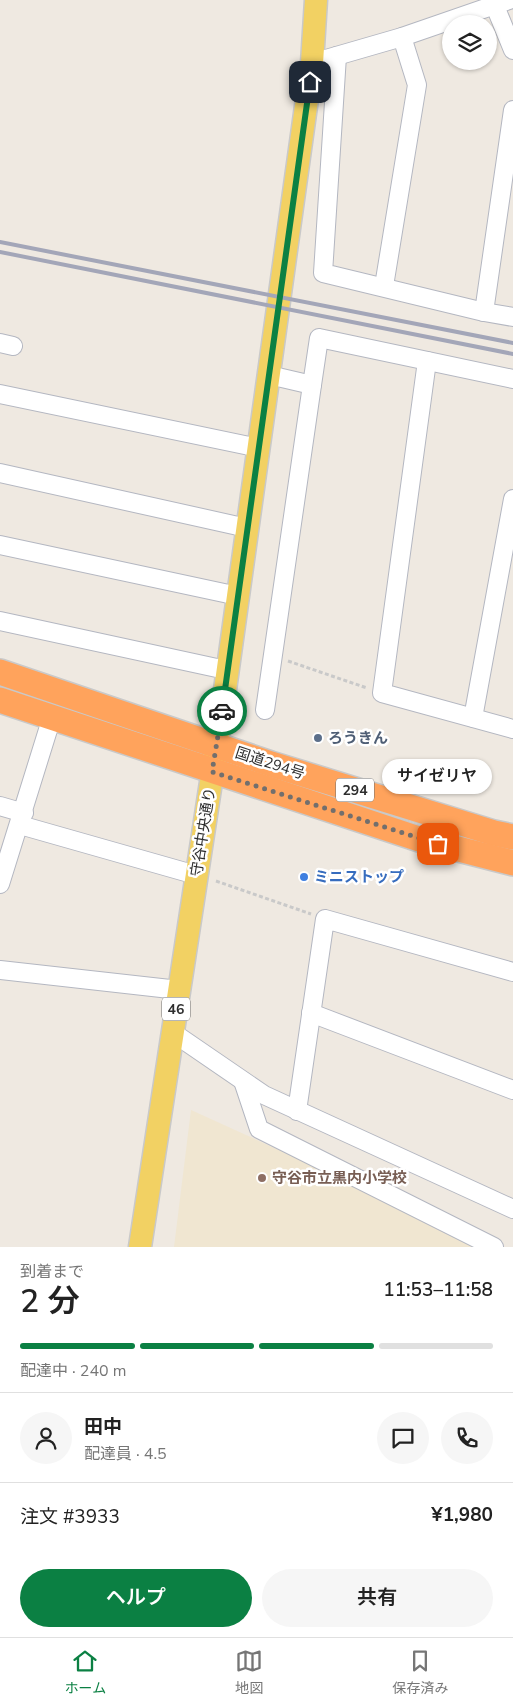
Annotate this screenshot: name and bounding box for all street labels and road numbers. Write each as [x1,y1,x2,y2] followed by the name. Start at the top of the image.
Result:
[233,742,307,784] street label: 国道294号
[336,778,374,802] road number: 294
[186,786,220,878] street label: 守谷中央通り
[162,998,190,1021] road number: 46

